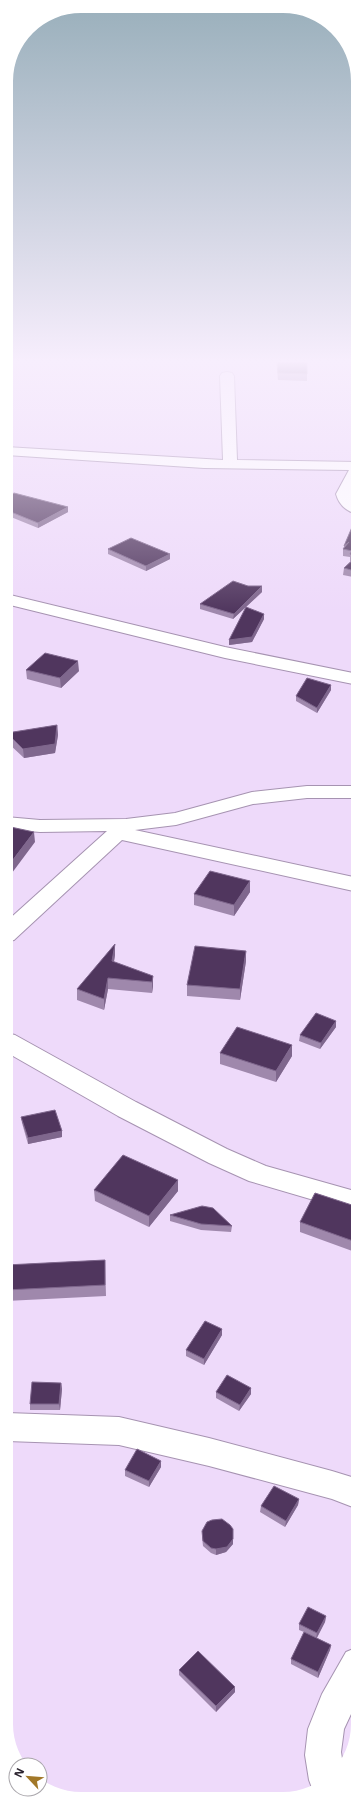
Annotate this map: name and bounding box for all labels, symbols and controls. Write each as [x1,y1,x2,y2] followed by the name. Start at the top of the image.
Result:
[8,1757,48,1797] north arrow
[10,1765,27,1780] text: N

